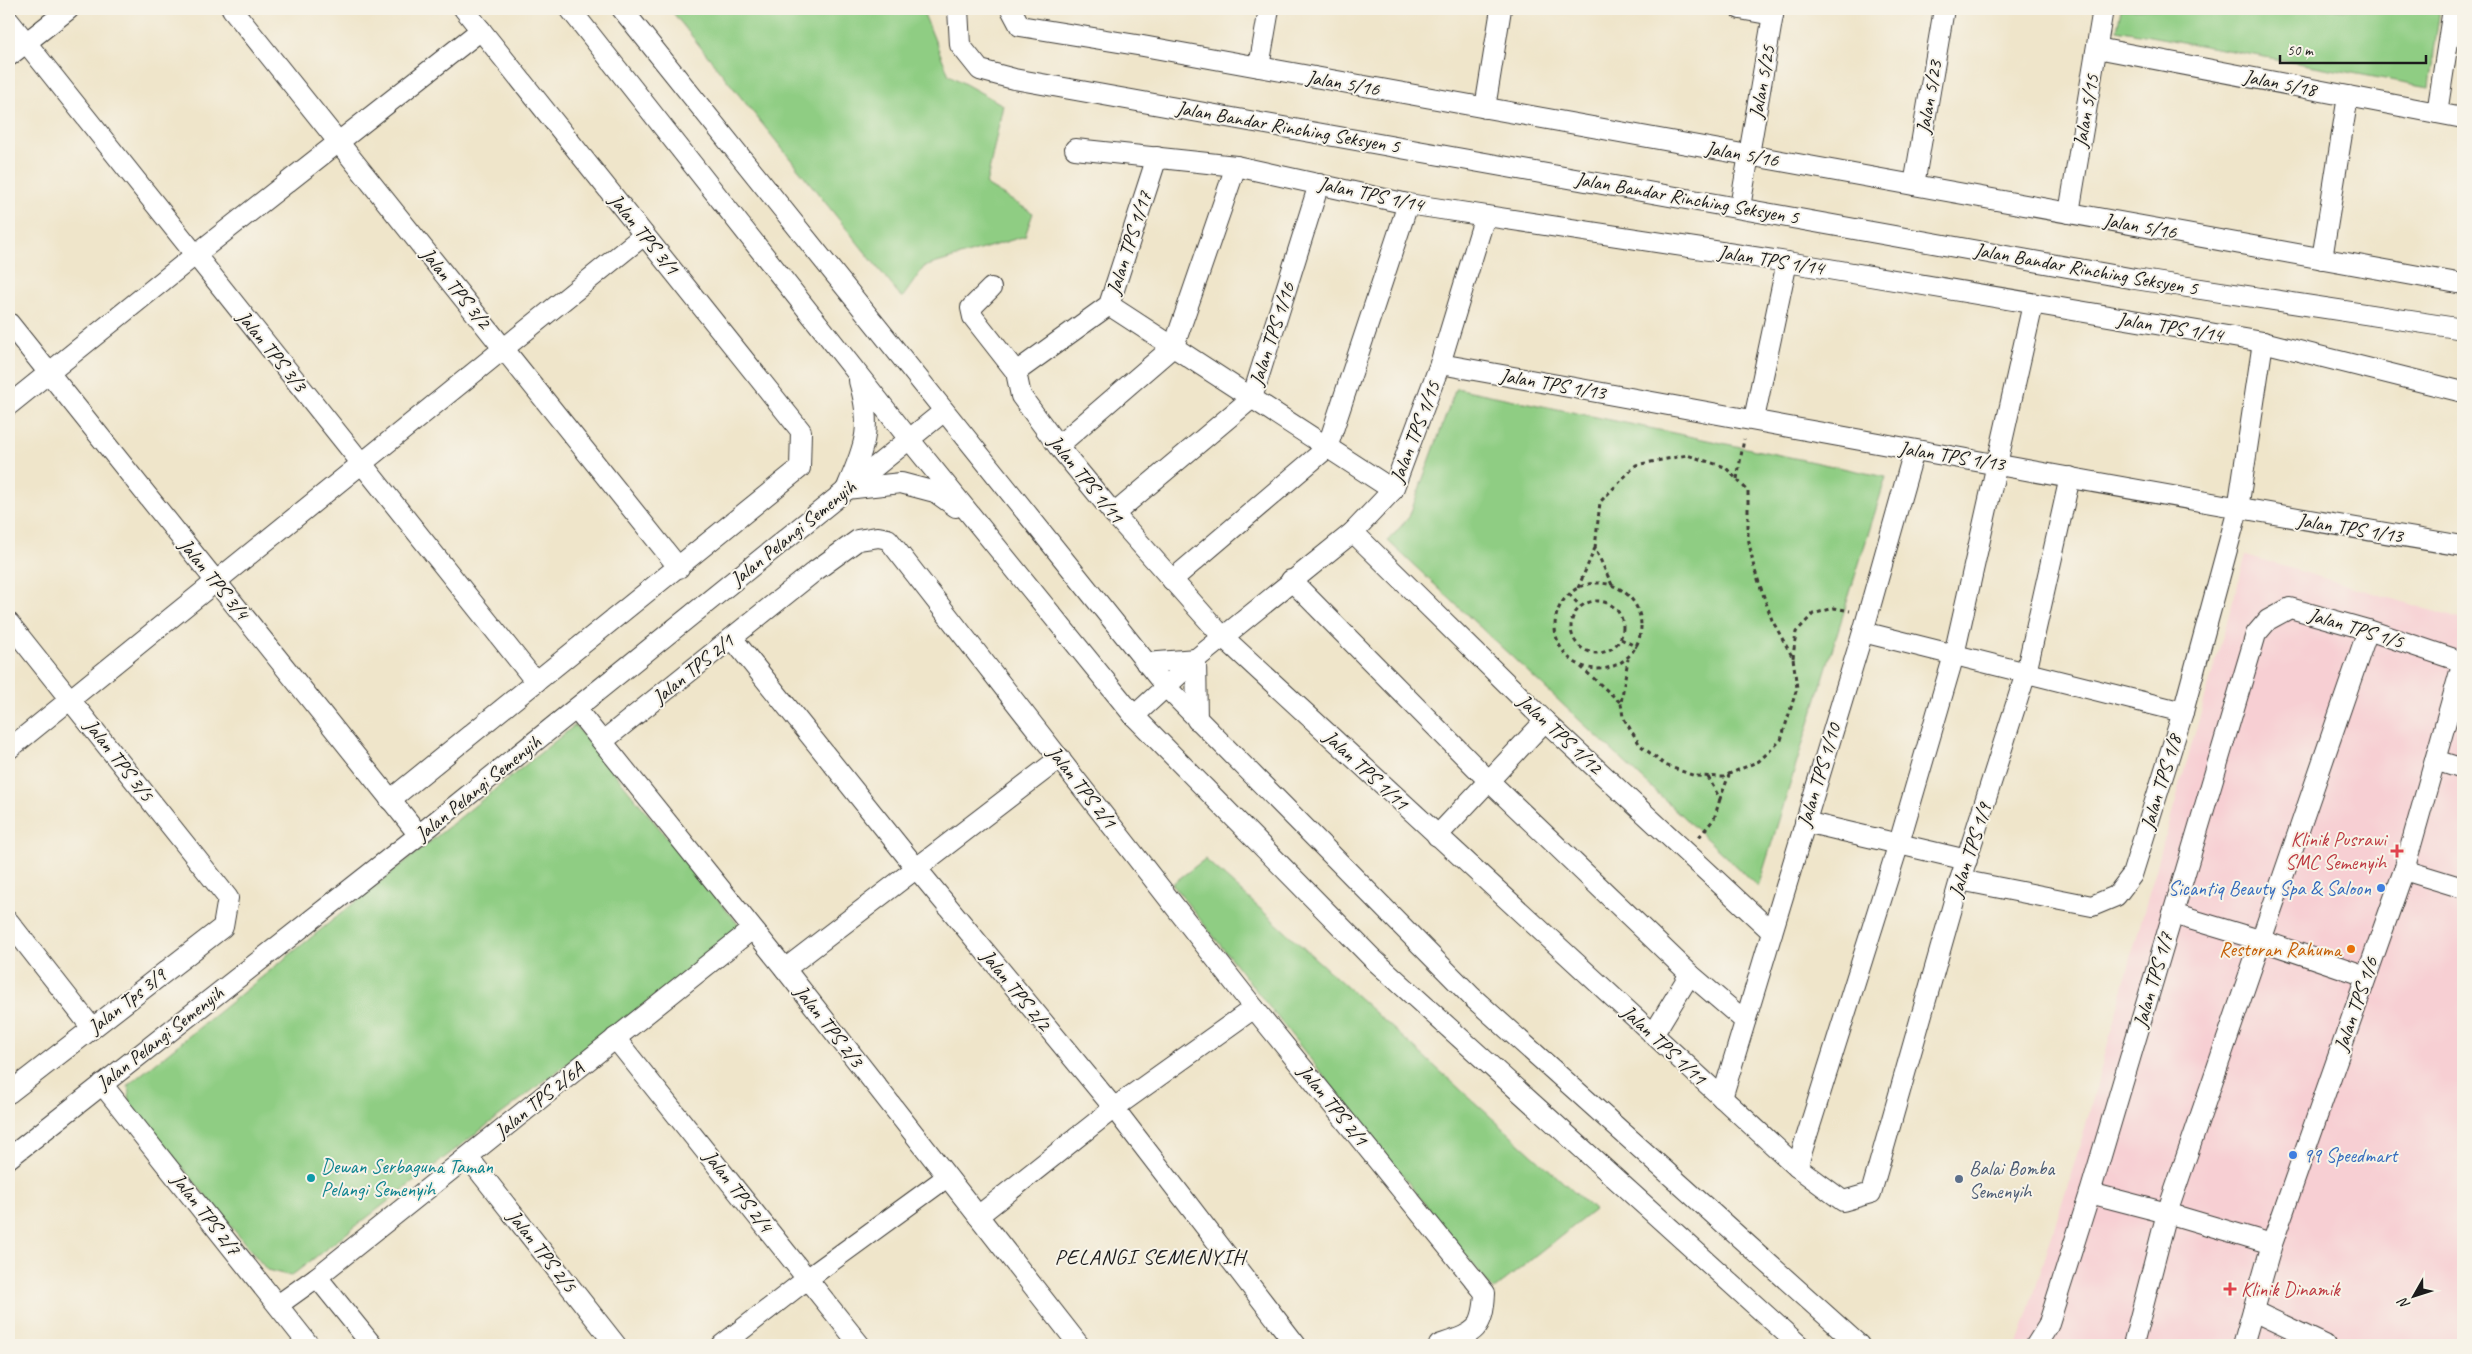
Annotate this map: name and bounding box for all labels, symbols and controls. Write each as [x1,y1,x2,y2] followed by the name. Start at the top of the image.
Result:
[2280,32,2426,64] scale bar
[2287,41,2314,60] text: 50 m
[1743,43,1781,121] street label: Jalan 5/25
[1910,57,1948,136] street label: Jalan 5/23
[1304,64,1382,102] street label: Jalan 5/16
[2241,64,2320,103] street label: Jalan 5/18
[2067,72,2105,150] street label: Jalan 5/15
[1173,95,1403,159] street label: Jalan Bandar Rinching Seksyen 5
[1703,135,1781,173] street label: Jalan 5/16
[1572,166,1802,230] street label: Jalan Bandar Rinching Seksyen 5
[1315,170,1428,218] street label: Jalan TPS 1/14
[603,187,685,281] street label: Jalan TPS 3/1
[1100,187,1158,299] street label: Jalan TPS 1/17
[2101,207,2179,245] street label: Jalan 5/16
[1971,237,2201,301] street label: Jalan Bandar Rinching Seksyen 5
[1715,239,1828,281] street label: Jalan TPS 1/14
[415,241,498,335] street label: Jalan TPS 3/2
[1243,278,1301,390] street label: Jalan TPS 1/16
[231,304,314,398] street label: Jalan TPS 3/3
[2114,306,2227,348] street label: Jalan TPS 1/14
[1497,362,1610,406] street label: Jalan TPS 1/13
[1384,377,1446,487] street label: Jalan TPS 1/15
[1042,429,1130,529] street label: Jalan TPS 1/11
[1896,435,2009,477] street label: Jalan TPS 1/13
[724,474,862,592] street label: Jalan Pelangi Semenyih
[2294,507,2407,549] street label: Jalan TPS 1/13
[173,532,256,626] street label: Jalan TPS 3/4
[2305,601,2407,655] street label: Jalan TPS 1/5
[646,628,740,710] street label: Jalan TPS 2/1
[1512,688,1609,781] street label: Jalan TPS 1/12
[78,713,160,807] street label: Jalan TPS 3/5
[1791,718,1847,831] street label: Jalan TPS 1/10
[1318,724,1414,816] street label: Jalan TPS 1/11
[409,729,547,847] street label: Jalan Pelangi Semenyih
[2134,730,2188,833] street label: Jalan TPS 1/8
[1041,740,1123,834] street label: Jalan TPS 2/1
[1943,798,1998,901] street label: Jalan TPS 1/9
[2285,827,2388,875] place label: Klinik Pusrawi SMC Semenyih
[2390,844,2404,858] marker: Klinik Pusrawi SMC Semenyih
[2168,876,2372,901] place label: Sicantiq Beauty Spa & Saloon
[2375,882,2387,894] marker: Sicantiq Beauty Spa & Saloon
[2127,929,2179,1031] street label: Jalan TPS 1/7
[2219,937,2343,962] place label: Restoran Rahuma
[975,943,1058,1037] street label: Jalan TPS 2/2
[2345,943,2357,955] marker: Restoran Rahuma
[2328,953,2384,1055] street label: Jalan TPS 1/6
[82,962,173,1040] street label: Jalan Tps 3/9
[788,979,870,1074] street label: Jalan TPS 2/3
[91,980,229,1096] street label: Jalan Pelangi Semenyih
[1616,999,1712,1091] street label: Jalan TPS 1/11
[489,1056,589,1144] street label: Jalan TPS 2/6A
[1292,1058,1374,1152] street label: Jalan TPS 2/1
[2303,1143,2400,1168] place label: 99 Speedmart
[697,1144,779,1239] street label: Jalan TPS 2/4
[2287,1149,2299,1161] marker: 99 Speedmart
[321,1154,494,1202] place label: Dewan Serbaguna Taman Pelangi Semenyih
[1969,1156,2056,1204] place label: Balai Bomba Semenyih
[165,1167,247,1261] street label: Jalan TPS 2/7
[305,1172,317,1184] marker: Dewan Serbaguna Taman Pelangi Semenyih
[1953,1173,1965,1185] marker: Balai Bomba Semenyih
[501,1204,583,1298] street label: Jalan TPS 2/5
[1055,1243,1248,1271] district label: PELANGI SEMENYIH
[2390,1272,2440,1322] north arrow
[2241,1277,2341,1302] place label: Klinik Dinamik
[2223,1282,2237,1296] marker: Klinik Dinamik
[2393,1293,2414,1313] text: N

